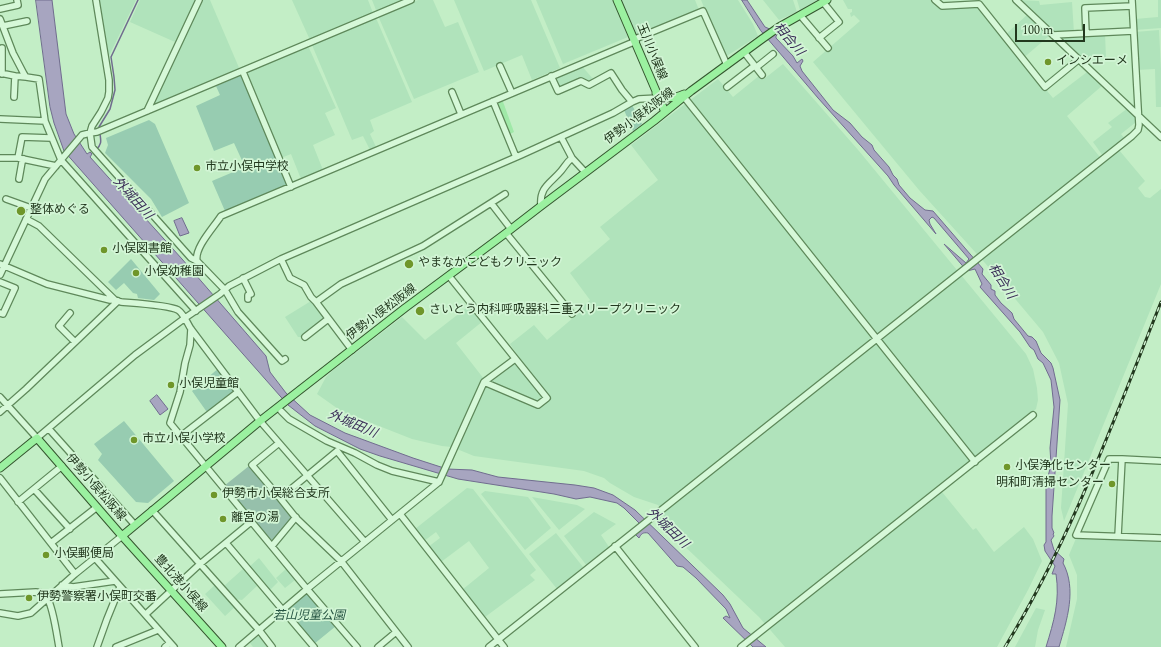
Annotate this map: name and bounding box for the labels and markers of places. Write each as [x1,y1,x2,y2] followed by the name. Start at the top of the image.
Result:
[1056,55,1128,69] place label: インシエーメ
[1043,57,1053,67] marker: インシエーメ
[205,161,289,175] place label: 市立小俣中学校
[192,163,202,173] marker: 市立小俣中学校
[30,204,90,218] place label: 整体めぐる
[15,205,27,217] marker: 整体めぐる
[112,243,172,257] place label: 小俣図書館
[99,245,109,255] marker: 小俣図書館
[418,257,562,271] place label: やまなかこどもクリニック
[403,258,415,270] marker: やまなかこどもクリニック
[144,266,204,280] place label: 小俣幼稚園
[131,268,141,278] marker: 小俣幼稚園
[429,304,681,318] place label: さいとう内科呼吸器科三重スリープクリニック
[414,305,426,317] marker: さいとう内科呼吸器科三重スリープクリニック
[179,378,239,392] place label: 小俣児童館
[166,380,176,390] marker: 小俣児童館
[142,433,226,447] place label: 市立小俣小学校
[129,435,139,445] marker: 市立小俣小学校
[1015,460,1111,474] place label: 小俣浄化センター
[1002,462,1012,472] marker: 小俣浄化センター
[996,477,1104,491] place label: 明和町清掃センター
[1107,479,1117,489] marker: 明和町清掃センター
[222,488,330,502] place label: 伊勢市小俣総合支所
[209,490,219,500] marker: 伊勢市小俣総合支所
[231,512,279,526] place label: 離宮の湯
[218,514,228,524] marker: 離宮の湯
[54,548,114,562] place label: 小俣郵便局
[41,550,51,560] marker: 小俣郵便局
[37,591,157,605] place label: 伊勢警察署小俣町交番
[24,593,34,603] marker: 伊勢警察署小俣町交番

